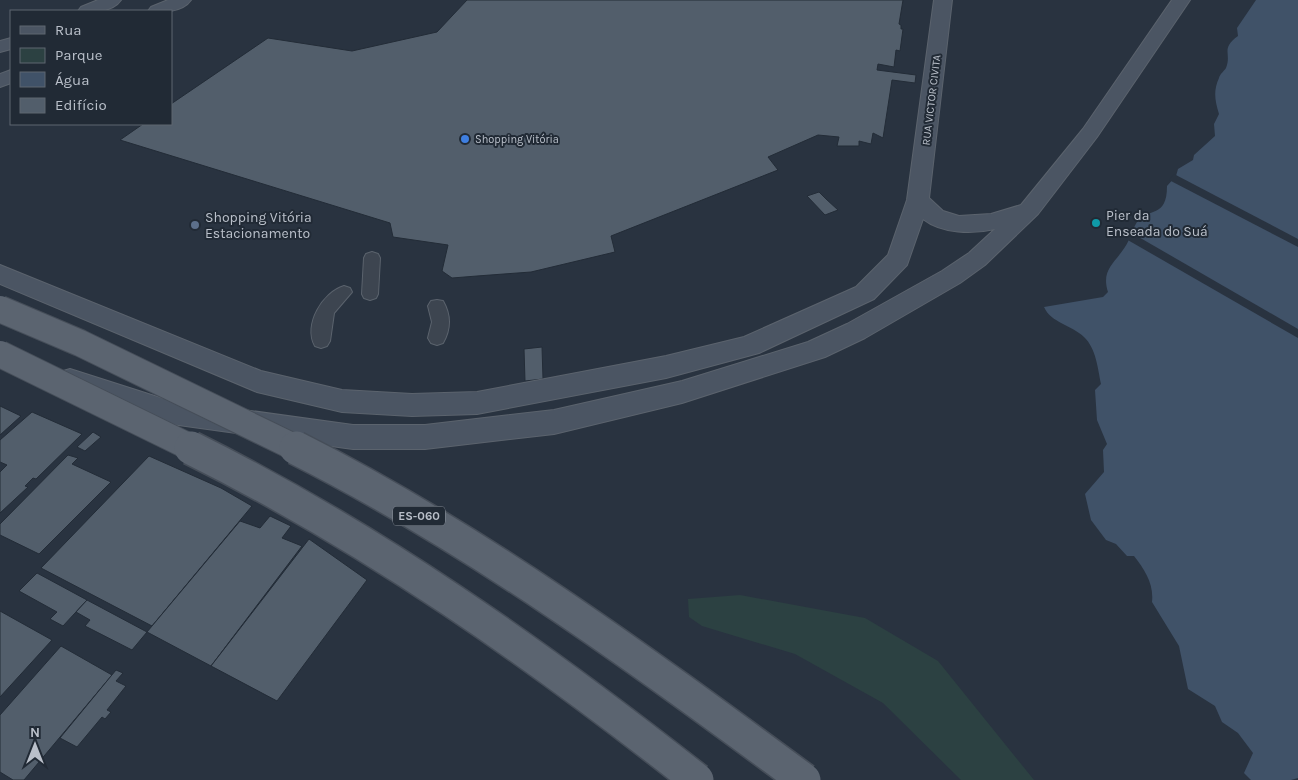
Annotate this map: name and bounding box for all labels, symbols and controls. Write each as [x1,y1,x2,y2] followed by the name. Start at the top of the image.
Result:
[10,10,172,125] legend
[55,21,82,39] text: Rua
[55,46,103,64] text: Parque
[919,53,944,146] street label: RUA VICTOR CIVITA
[55,71,89,89] text: Água
[55,96,107,114] text: Edifício
[459,133,471,145] marker: Shopping Vitória
[475,133,559,146] place label: Shopping Vitória
[1106,207,1208,240] place label: Pier da Enseada do Suá
[205,209,312,242] place label: Shopping Vitória Estacionamento
[1090,217,1102,229] marker: Pier da Enseada do Suá
[189,219,201,231] marker: Shopping Vitória Estacionamento
[393,506,445,526] road number: ES-060
[10,720,60,770] north arrow
[30,724,40,741] text: N

